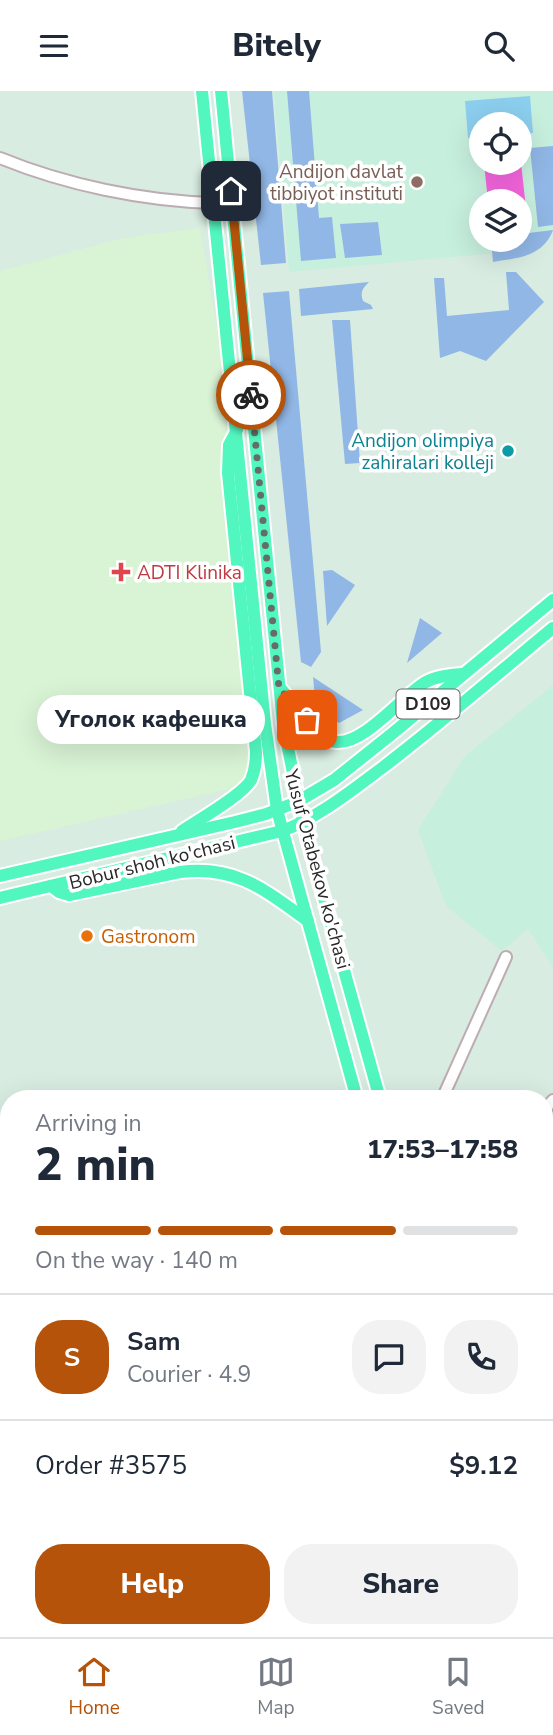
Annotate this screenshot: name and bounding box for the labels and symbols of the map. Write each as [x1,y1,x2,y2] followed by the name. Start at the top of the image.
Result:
[270,159,403,207] place label: Andijon davlat tibbiyot instituti
[201,161,261,221] pin
[409,174,425,190] marker: Andijon davlat tibbiyot instituti
[216,360,286,430] courier
[351,428,494,476] place label: Andijon olimpiya zahiralari kolleji
[500,443,516,459] marker: Andijon olimpiya zahiralari kolleji
[137,560,242,586] place label: ADTI Klinika
[111,562,131,582] marker: ADTI Klinika
[396,689,460,719] road number: D109
[277,690,337,750] pin
[37,695,265,745] callout: Уголок кафешка
[278,766,356,972] street label: Yusuf Otabekov ko'chasi
[67,830,238,896] street label: Bobur shoh ko'chasi
[101,924,195,950] place label: Gastronom
[79,928,95,944] marker: Gastronom

